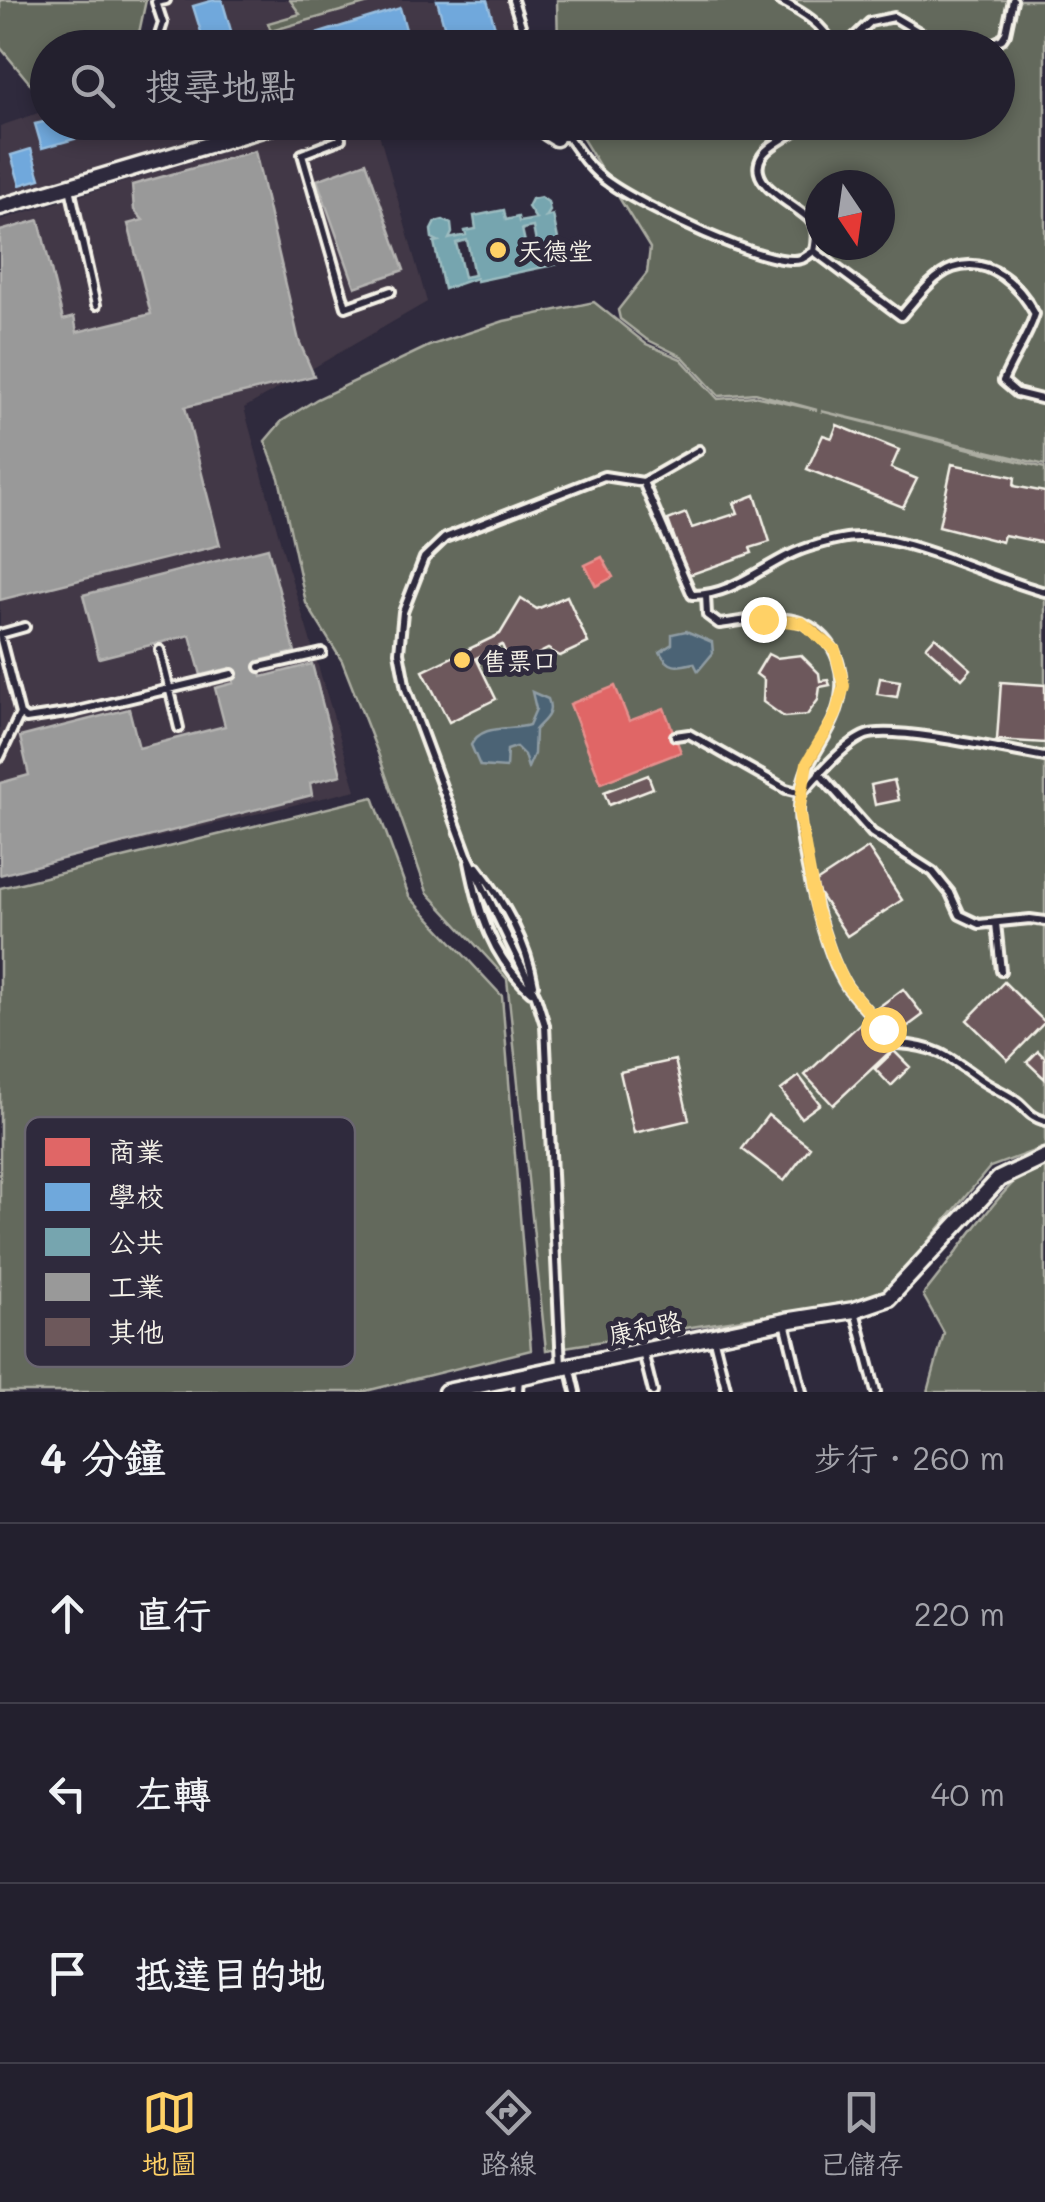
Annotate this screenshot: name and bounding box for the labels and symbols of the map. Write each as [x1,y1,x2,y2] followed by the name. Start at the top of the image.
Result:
[805,170,895,260] north arrow
[518,234,593,266] place label: 天德堂
[487,239,509,261] marker: 天德堂
[741,597,787,643] route end
[482,644,557,676] place label: 售票口
[451,649,473,671] marker: 售票口
[861,1007,907,1053] route start
[25,1117,355,1367] legend
[108,1133,164,1169] text: 商業
[108,1178,164,1214] text: 學校
[108,1223,164,1259] text: 公共
[108,1268,164,1304] text: 工業
[605,1304,685,1350] street label: 康和路
[108,1313,164,1349] text: 其他

